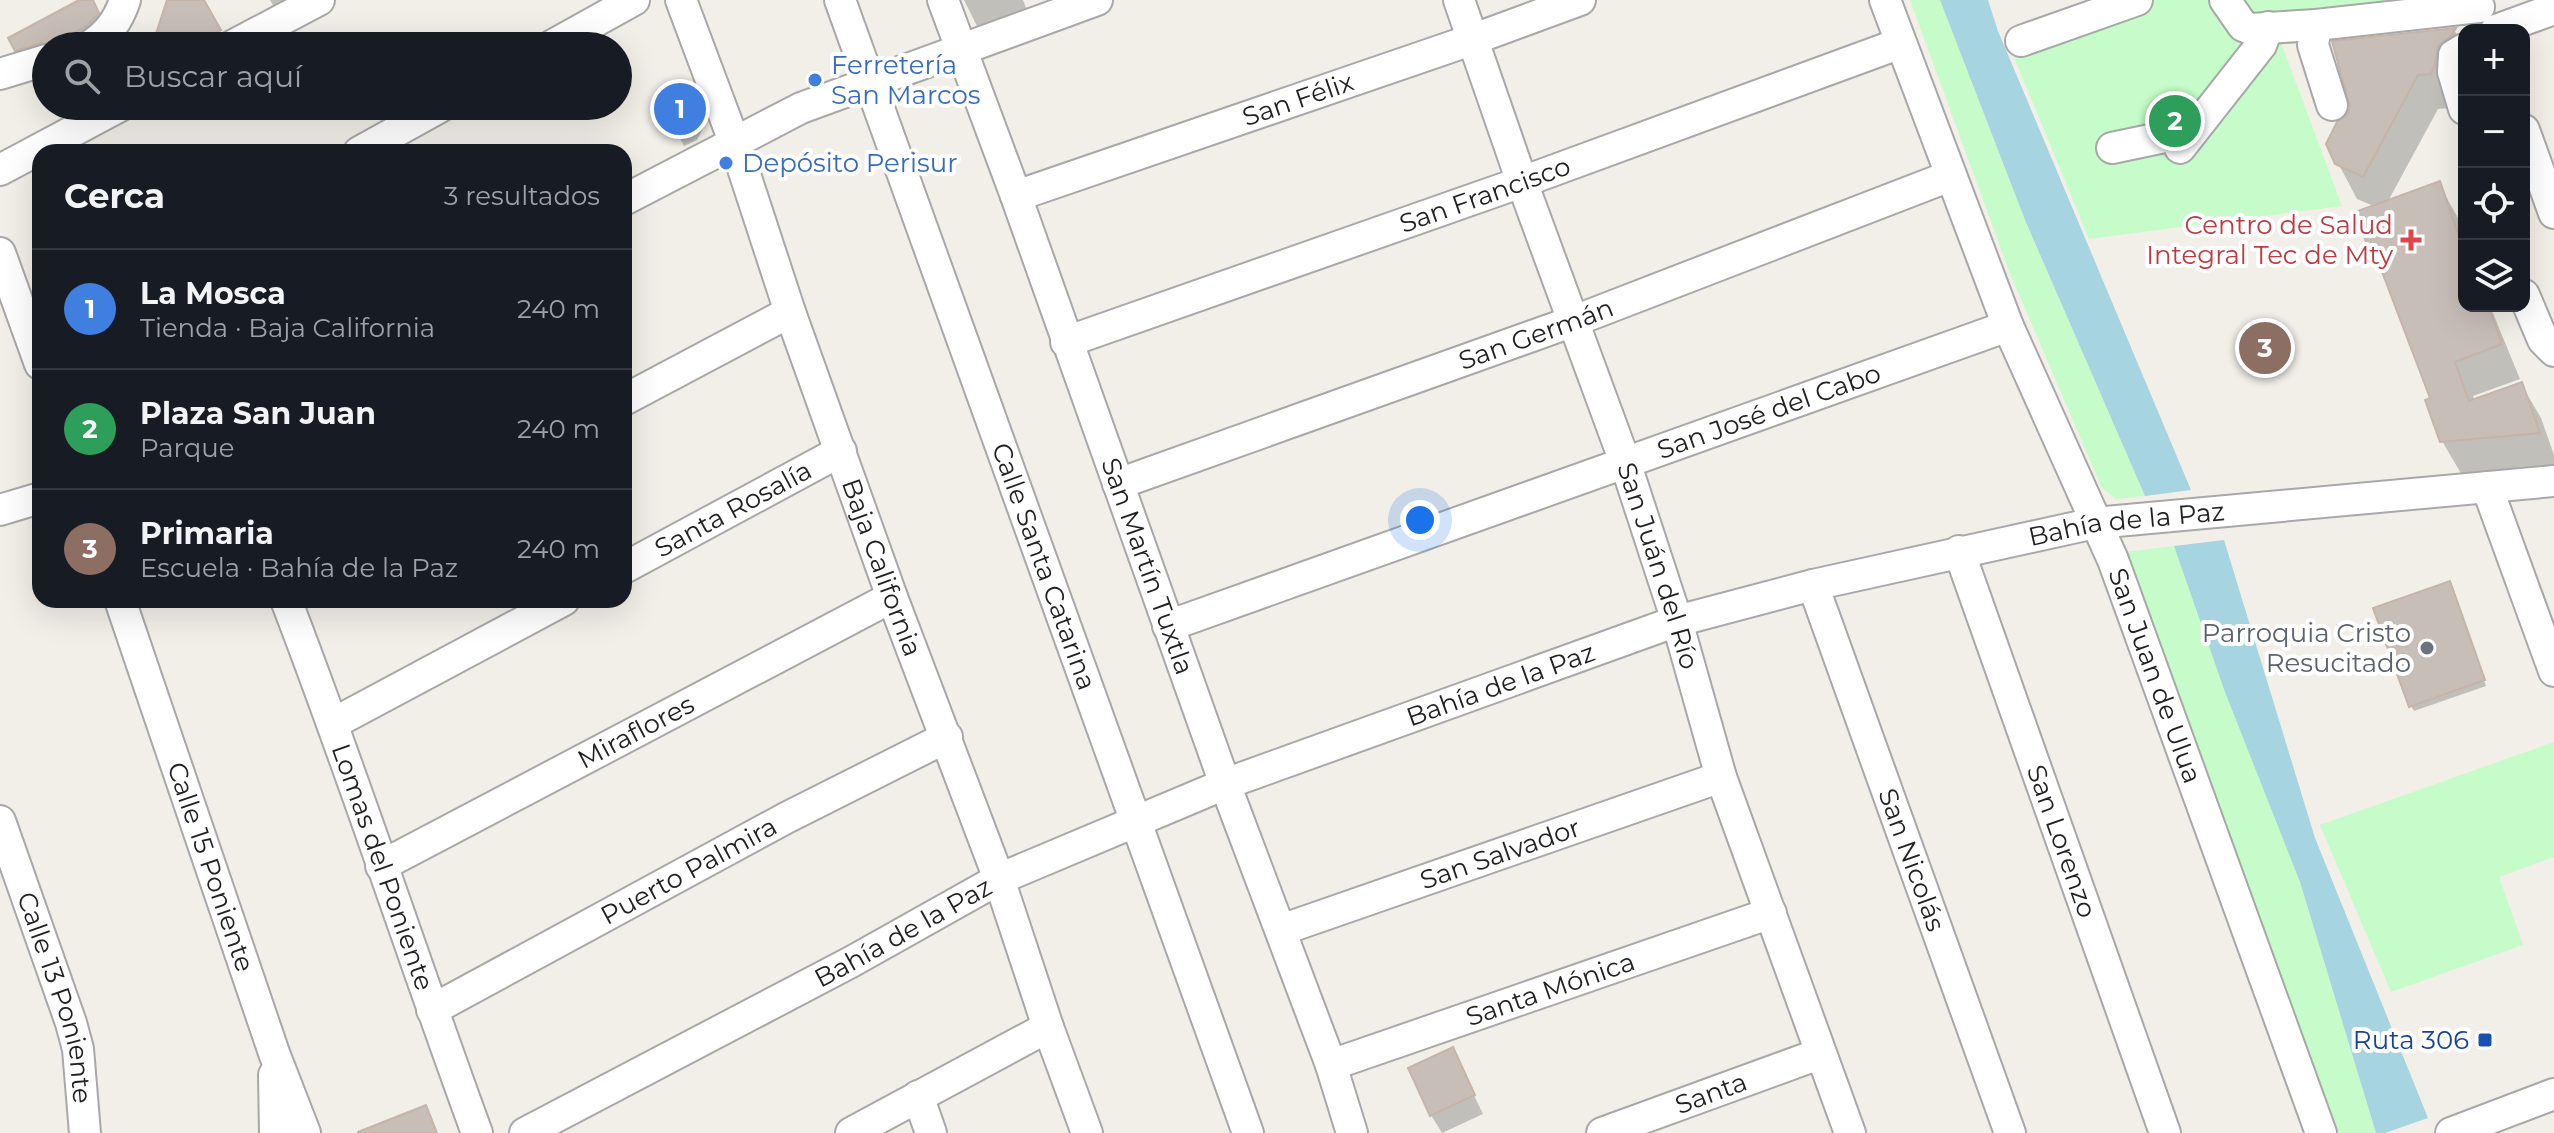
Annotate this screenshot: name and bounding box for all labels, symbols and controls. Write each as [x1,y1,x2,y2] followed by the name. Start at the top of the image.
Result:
[2458,24,2530,312] map controls
[2458,24,2530,96] button: +
[32,32,632,120] search box
[831,49,980,111] place label: Ferretería San Marcos
[60,54,104,98] icon: search
[124,58,302,95] text: Buscar aquí
[1238,65,1358,133] street label: San Félix
[806,71,824,89] marker: Ferretería San Marcos
[654,79,706,139] pin: 1
[2149,91,2201,151] pin: 2
[2458,96,2530,168] button: −
[742,147,958,179] place label: Depósito Perisur
[1395,150,1575,240] street label: San Francisco
[717,154,735,172] marker: Depósito Perisur
[2458,168,2530,240] button: locate
[64,175,165,217] text: Cerca
[444,180,600,212] text: 3 resultados
[2146,209,2394,271] place label: Centro de Salud Integral Tec de Mty
[2400,229,2422,251] marker: Centro de Salud Integral Tec de Mty
[2458,240,2530,312] button: layers
[140,275,286,312] text: La Mosca
[1454,291,1618,377] street label: San Germán
[85,293,95,325] text: 1
[517,293,600,325] text: 240 m
[140,312,435,344] text: Tienda · Baja California
[2239,318,2291,378] pin: 3
[1653,357,1885,466] street label: San José del Cabo
[140,395,376,432] text: Plaza San Juan
[82,413,98,445] text: 2
[517,413,600,445] text: 240 m
[140,432,235,464] text: Parque
[985,438,1103,694] street label: Calle Santa Catarina
[649,454,817,564] street label: Santa Rosalía
[1094,454,1201,679] street label: San Martín Tuxtla
[1610,458,1706,673] street label: San Juán del Río
[835,474,929,661] street label: Baja California
[2025,495,2226,553] street label: Bahía de la Paz
[1400,500,1440,540] your location
[140,515,274,552] text: Primaria
[82,533,98,565] text: 3
[517,533,600,565] text: 240 m
[140,552,458,584] text: Escuela · Bahía de la Paz
[2101,564,2209,788] street label: San Juan de Ulua
[2202,617,2411,679] place label: Parroquia Cristo Resucitado
[1402,636,1599,733] street label: Bahía de la Paz
[2418,639,2436,657] marker: Parroquia Cristo Resucitado
[572,688,700,776] street label: Miraflores
[325,739,441,995] street label: Lomas del Poniente
[160,758,261,976] street label: Calle 15 Poniente
[2020,761,2104,922] street label: San Lorenzo
[1871,784,1952,936] street label: San Nicolás
[595,810,782,932] street label: Puerto Palmira
[1416,811,1584,896] street label: San Salvador
[809,870,997,994] street label: Bahía de la Paz
[10,888,98,1105] street label: Calle 13 Poniente
[1461,945,1639,1033] street label: Santa Mónica
[2353,1024,2469,1056] place label: Ruta 306
[2476,1031,2494,1049] marker: Ruta 306
[1671,1066,1751,1121] street label: Santa

